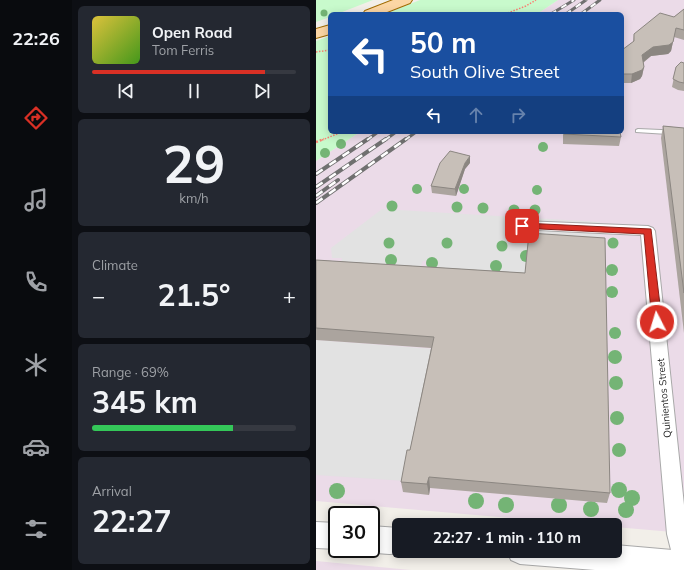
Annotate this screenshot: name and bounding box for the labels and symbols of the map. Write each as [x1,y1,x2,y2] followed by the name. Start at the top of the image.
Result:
[505,209,539,243] pin
[636,301,678,343] position arrow
[654,357,674,438] street label: Quinientos Street
[328,506,380,558] speed limit sign: 30

